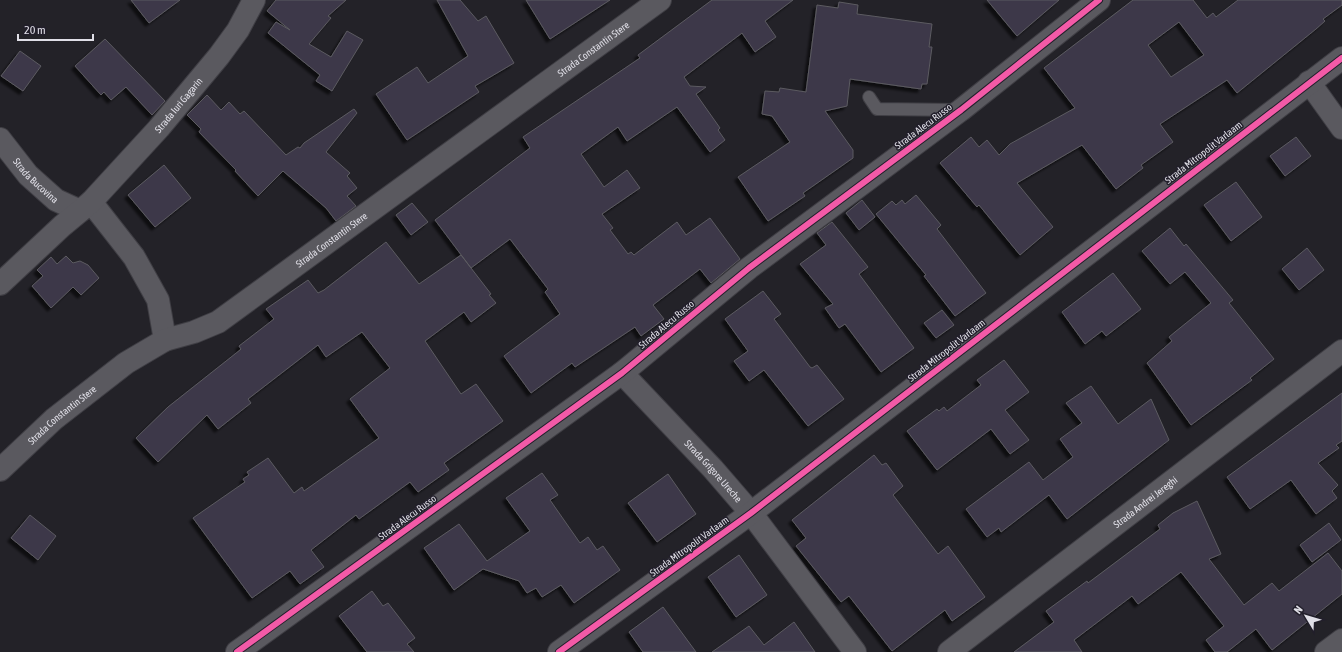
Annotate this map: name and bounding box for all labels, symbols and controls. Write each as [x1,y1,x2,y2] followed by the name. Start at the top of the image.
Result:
[18,16,93,42] scale bar
[556,19,632,79] street label: Strada Constantin Stere
[24,23,46,37] text: 20 m
[153,75,205,135] street label: Strada Iuri Gagarin
[893,101,954,151] street label: Strada Alecu Russo
[1163,119,1244,186] street label: Strada Mitropolit Varlaam
[11,156,61,206] street label: Strada Bucovina
[294,210,370,270] street label: Strada Constantin Stere
[636,298,696,351] street label: Strada Alecu Russo
[906,317,987,384] street label: Strada Mitropolit Varlaam
[26,383,99,447] street label: Strada Constantin Stere
[682,438,744,505] street label: Strada Grigore Ureche
[1111,474,1180,530] street label: Strada Andrei Jereghi
[376,493,439,542] street label: Strada Alecu Russo
[648,514,731,579] street label: Strada Mitropolit Varlaam
[1286,596,1326,636] north arrow
[1291,604,1305,616] text: N

